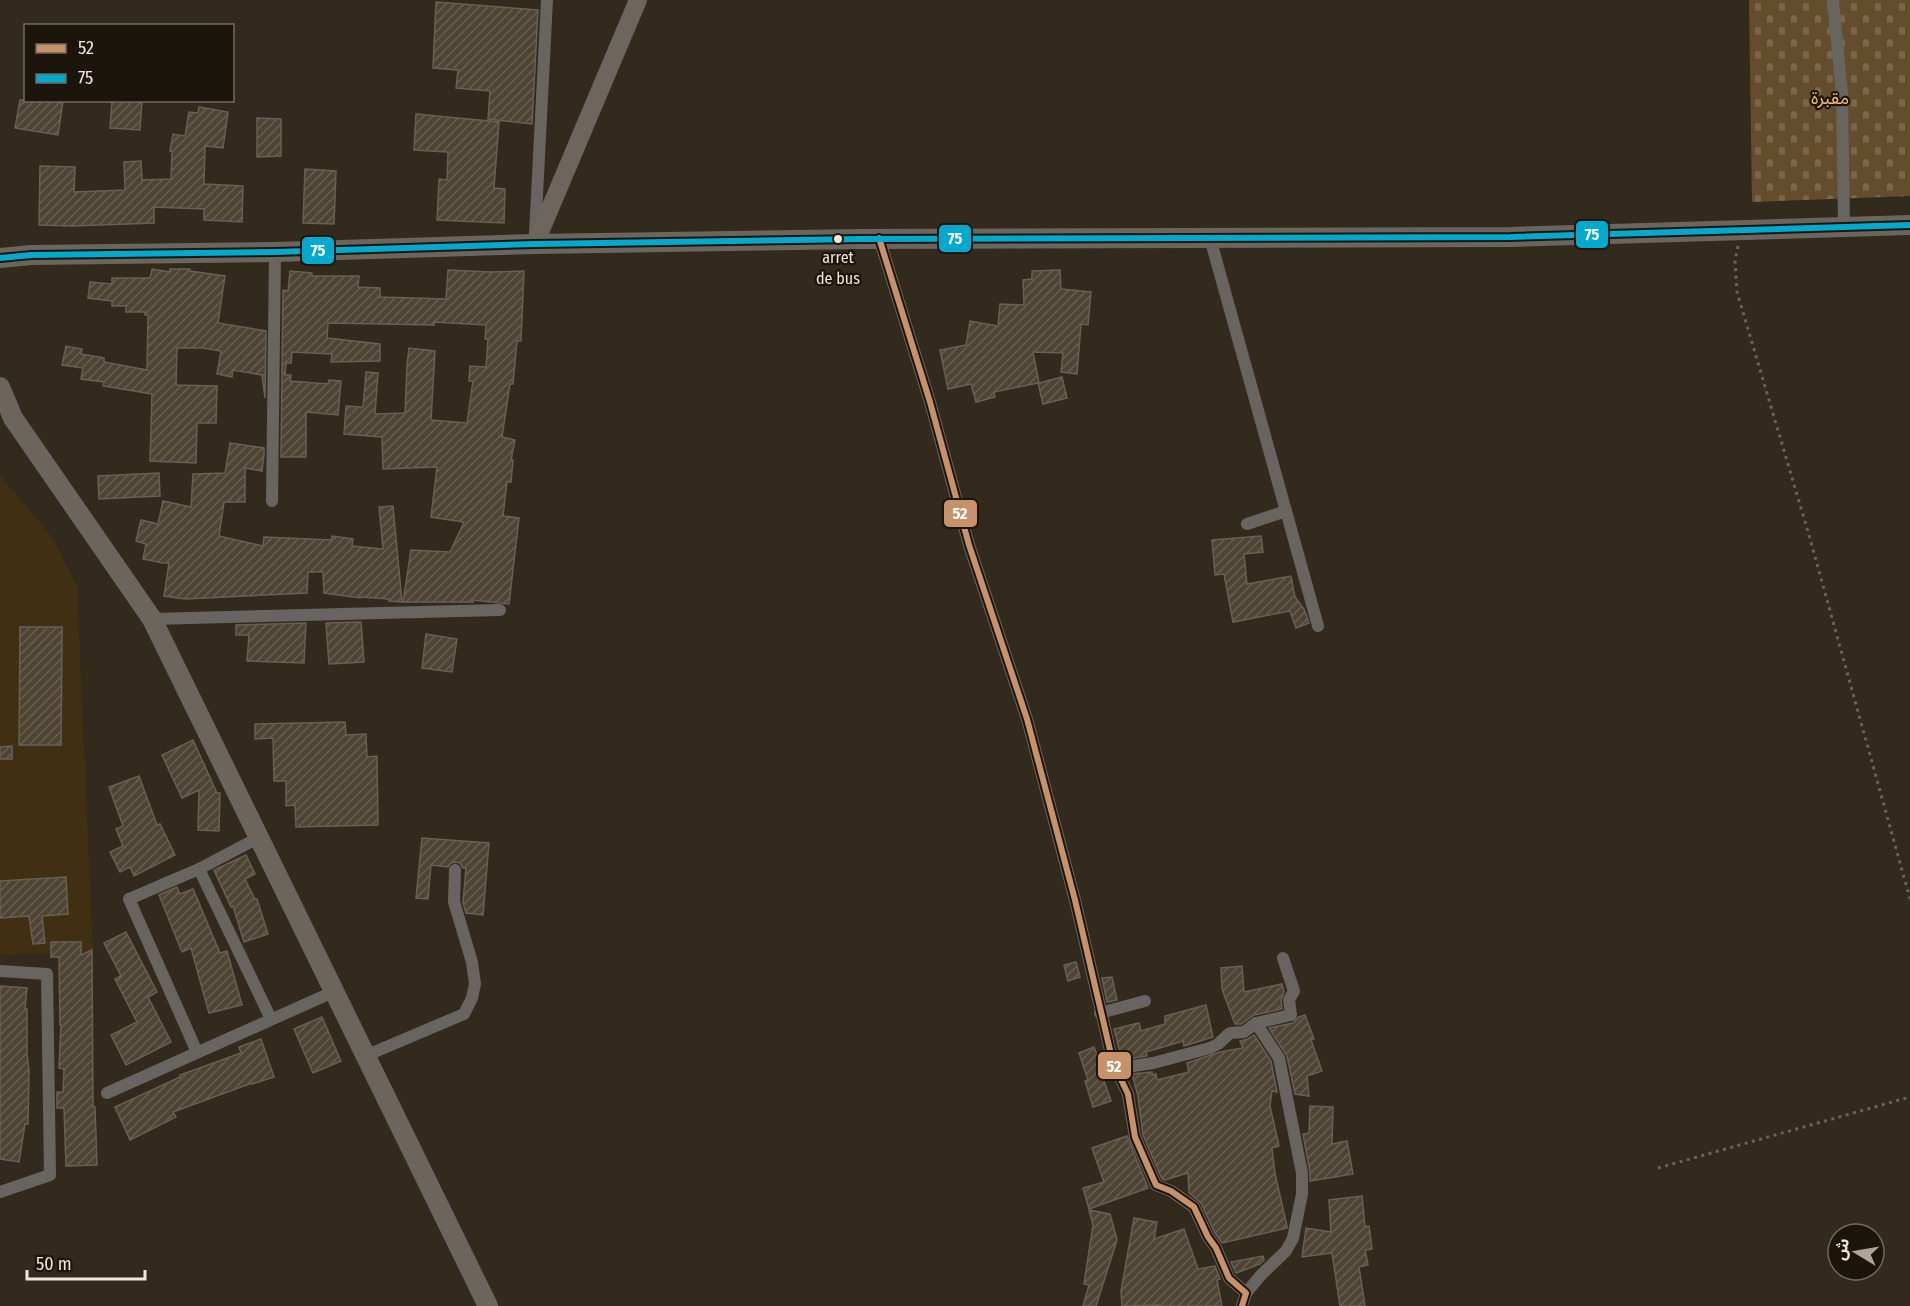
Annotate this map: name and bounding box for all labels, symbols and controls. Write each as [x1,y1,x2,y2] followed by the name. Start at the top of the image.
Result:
[24,24,234,102] legend
[78,37,94,59] text: 52
[78,67,93,89] text: 75
[1811,87,1849,109] park label: مقبرة
[1575,220,1609,249] line badge: 75
[938,224,972,253] line badge: 75
[1585,225,1599,244] text: 75
[948,229,962,248] text: 75
[832,233,844,245] marker: arret de bus
[301,236,335,265] line badge: 75
[311,241,325,260] text: 75
[816,248,860,288] place label: arret de bus
[943,499,978,528] line badge: 52
[952,504,968,523] text: 52
[1097,1051,1132,1080] line badge: 52
[1106,1057,1122,1076] text: 52
[1826,1222,1886,1282] north arrow
[1830,1237,1853,1262] text: ش
[27,1243,146,1281] scale bar
[36,1253,72,1275] text: 50 m

